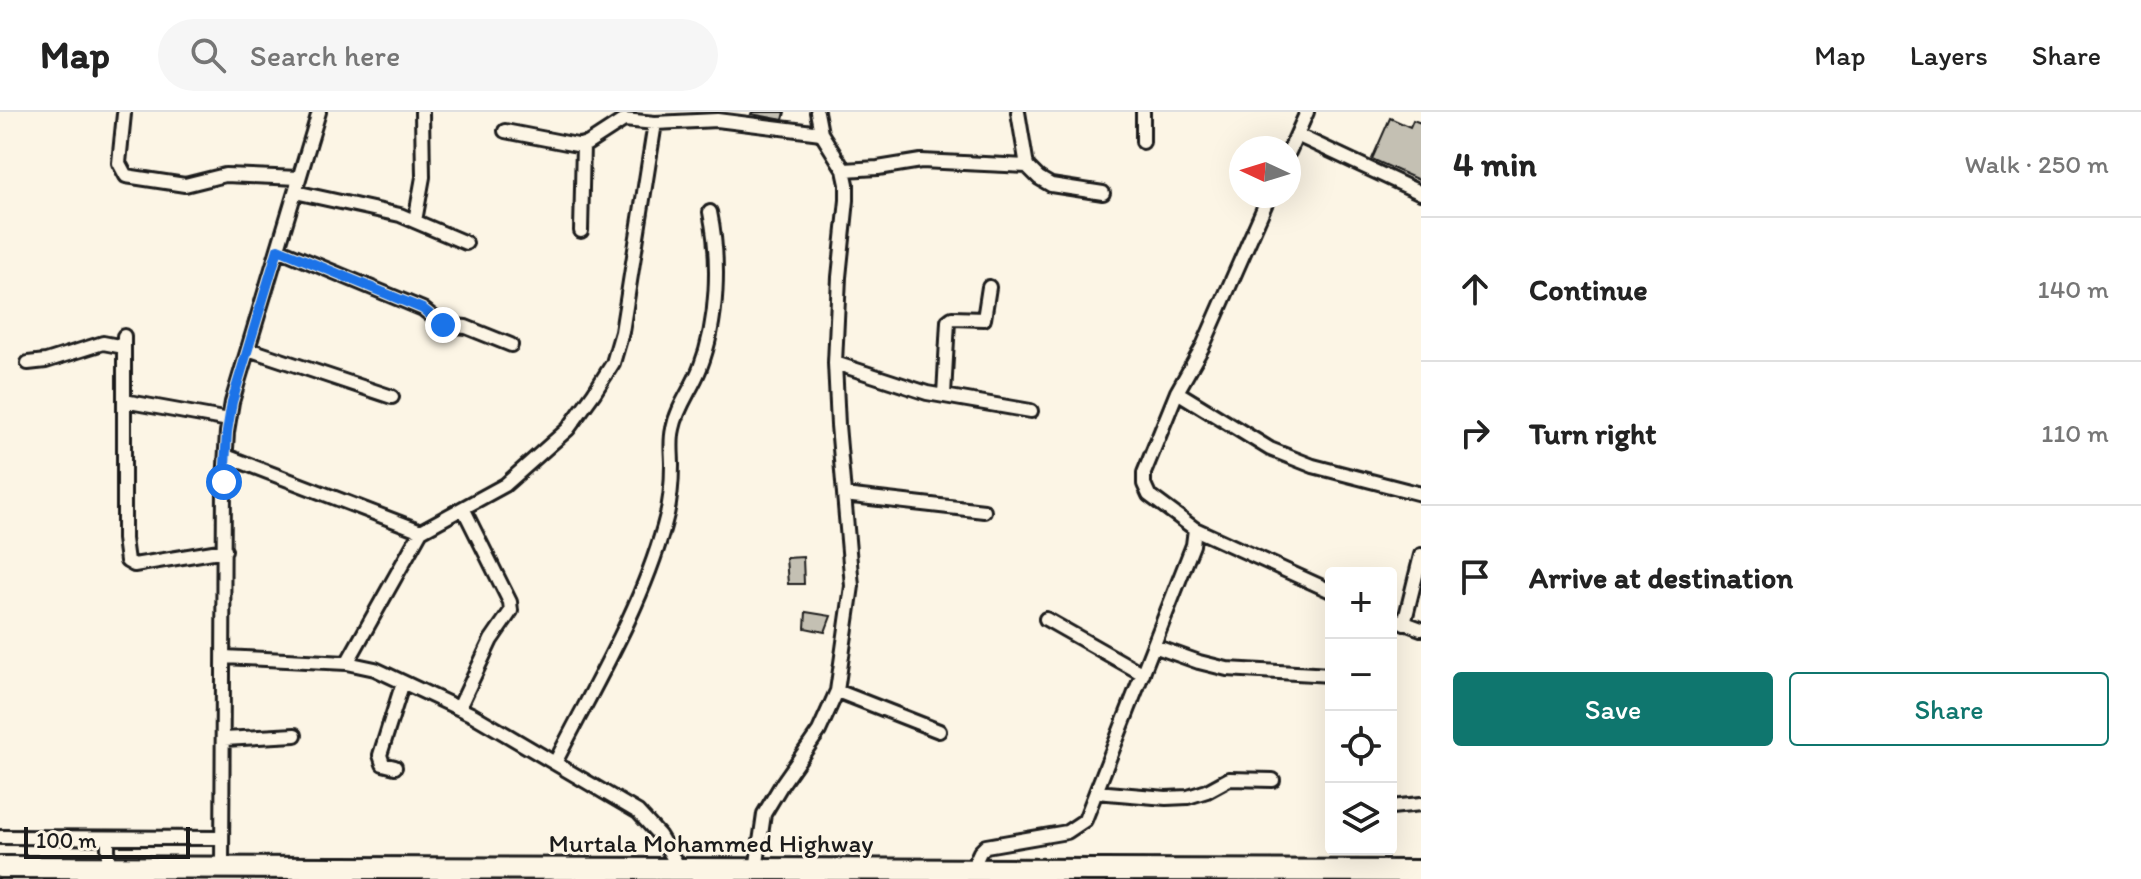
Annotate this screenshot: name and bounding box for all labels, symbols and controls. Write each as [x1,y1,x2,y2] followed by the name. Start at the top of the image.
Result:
[158,19,718,91] search box
[40,32,110,78] text: Map
[186,33,230,77] icon: search
[250,37,400,74] text: Search here
[1814,38,1866,72] text: Map
[1910,38,1988,72] text: Layers
[2032,38,2101,72] text: Share
[1229,136,1301,208] north arrow
[1453,144,1537,185] text: 4 min
[1965,148,2109,180] text: Walk · 250 m
[1453,267,1497,311] icon: ahead
[1529,271,1648,308] text: Continue
[2038,273,2109,305] text: 140 m
[425,307,461,343] route end
[1453,411,1497,455] icon: right
[1529,415,1657,452] text: Turn right
[2041,417,2109,449] text: 110 m
[206,464,242,500] route start
[1453,555,1497,599] icon: arrive
[1529,559,1793,596] text: Arrive at destination
[1325,567,1397,855] map controls
[1325,567,1397,639] button: +
[1325,639,1397,711] button: −
[1453,672,1773,746] button: Save
[1789,672,2109,746] button: Share
[1325,711,1397,783] button: locate
[1325,783,1397,855] button: layers
[24,823,190,859] scale bar
[36,827,97,854] text: 100 m
[549,827,873,859] street label: Murtala Mohammed Highway

